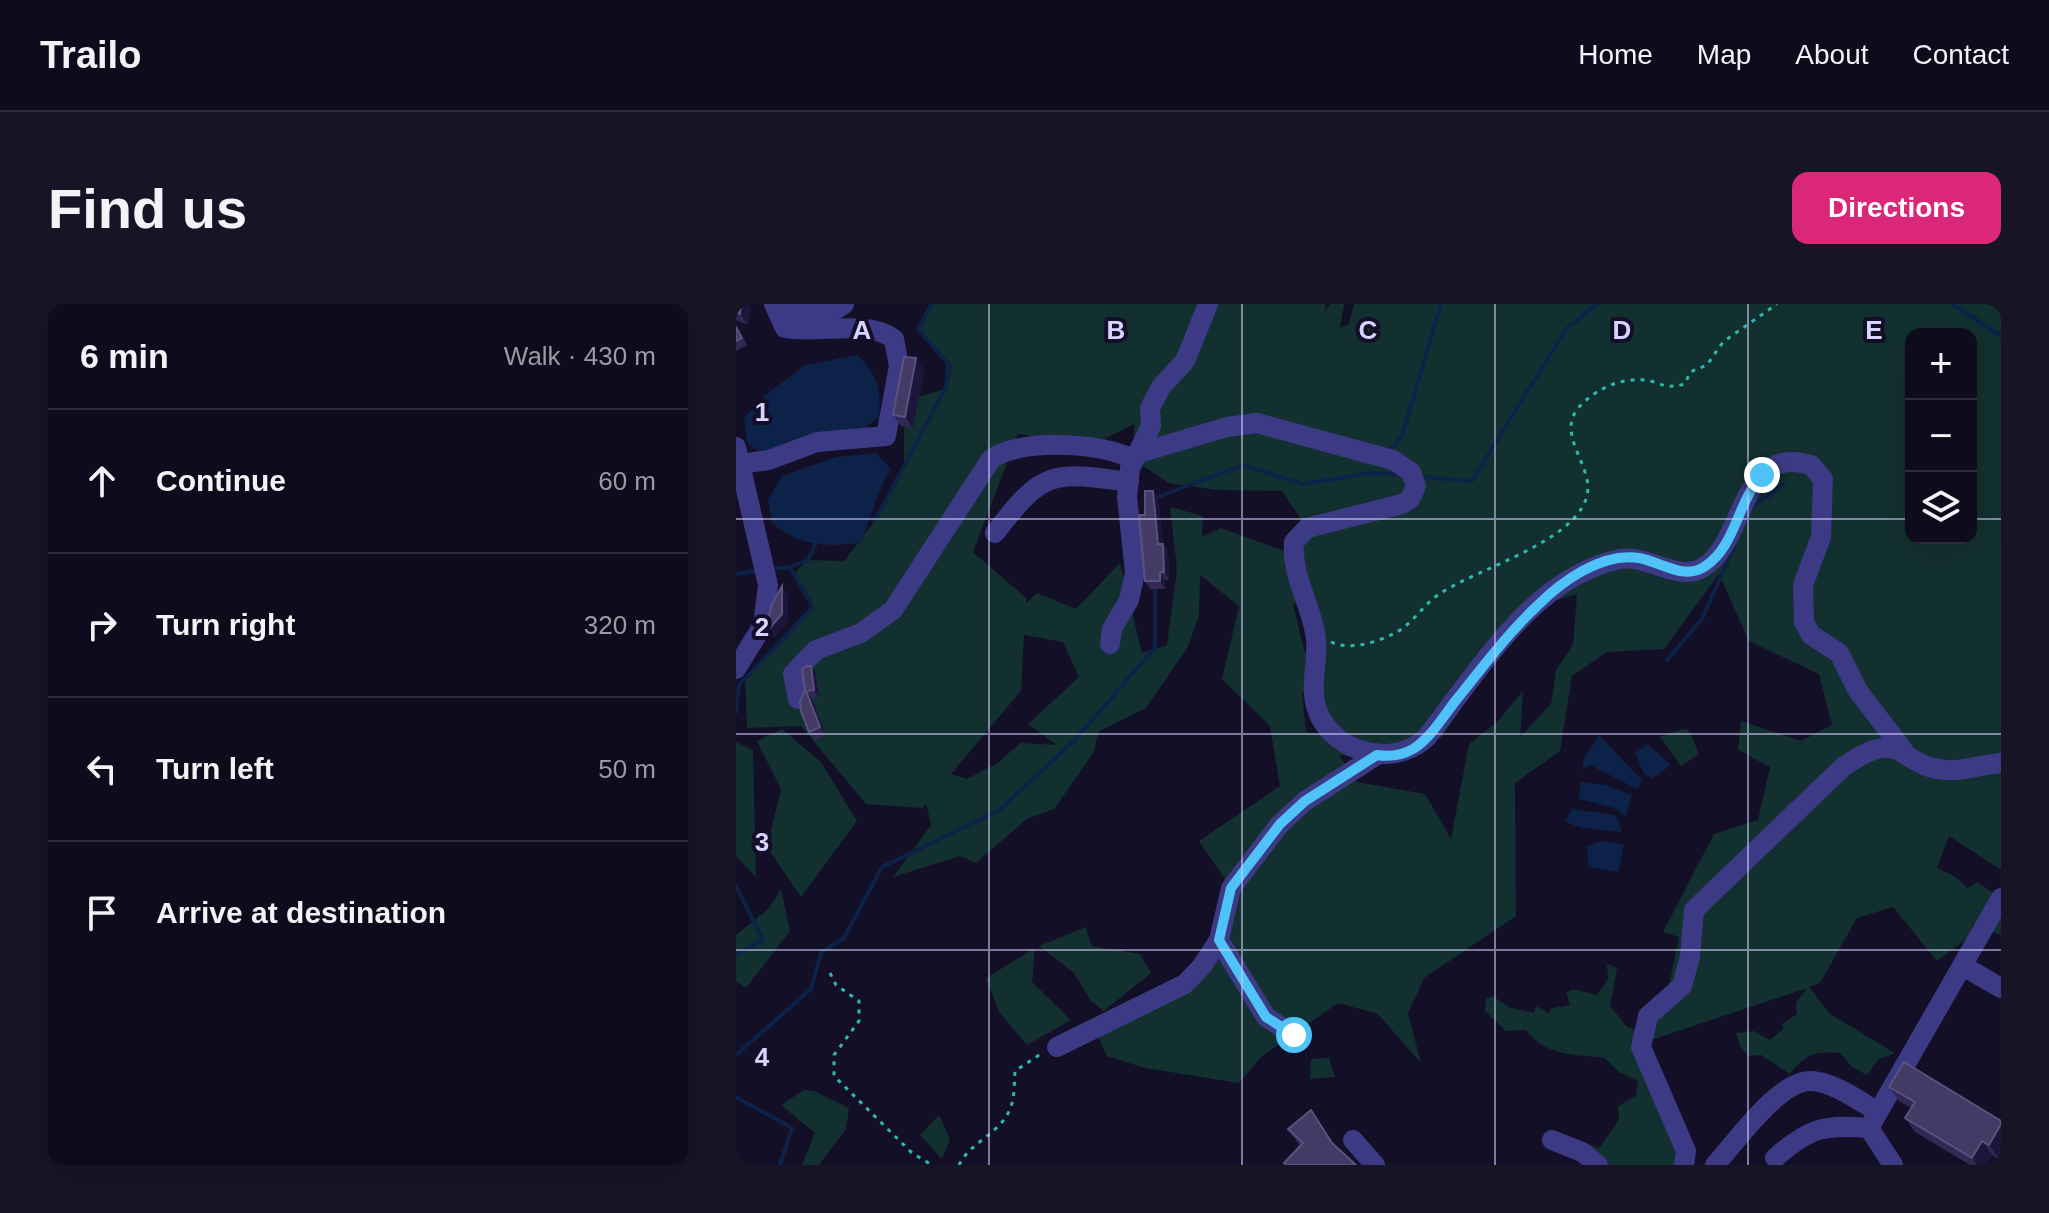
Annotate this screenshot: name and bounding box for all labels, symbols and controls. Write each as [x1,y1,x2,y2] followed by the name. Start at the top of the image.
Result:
[40,34,141,76] text: Trailo
[1578,39,1653,70] text: Home
[1697,39,1751,70] text: Map
[1795,39,1869,70] text: About
[1913,39,2009,70] text: Contact
[1792,172,2001,244] button: Directions
[48,177,247,240] text: Find us
[853,315,872,345] text: A
[1107,315,1125,345] text: B
[1359,315,1378,345] text: C
[1613,315,1631,345] text: D
[1865,315,1883,345] text: E
[1905,328,1977,544] map controls
[1905,328,1977,400] button: +
[80,337,169,375] text: 6 min
[504,341,656,371] text: Walk · 430 m
[755,397,769,427] text: 1
[1905,400,1977,472] button: −
[1744,457,1780,493] route end
[80,459,124,503] icon: ahead
[156,464,286,497] text: Continue
[598,466,656,496] text: 60 m
[1905,472,1977,544] button: layers
[80,603,124,647] icon: right
[156,608,295,641] text: Turn right
[584,610,656,640] text: 320 m
[755,612,769,642] text: 2
[80,747,124,791] icon: left
[156,752,274,785] text: Turn left
[598,754,656,784] text: 50 m
[755,827,769,857] text: 3
[80,891,124,935] icon: arrive
[156,896,446,929] text: Arrive at destination
[1276,1017,1312,1053] route start
[755,1042,770,1072] text: 4

